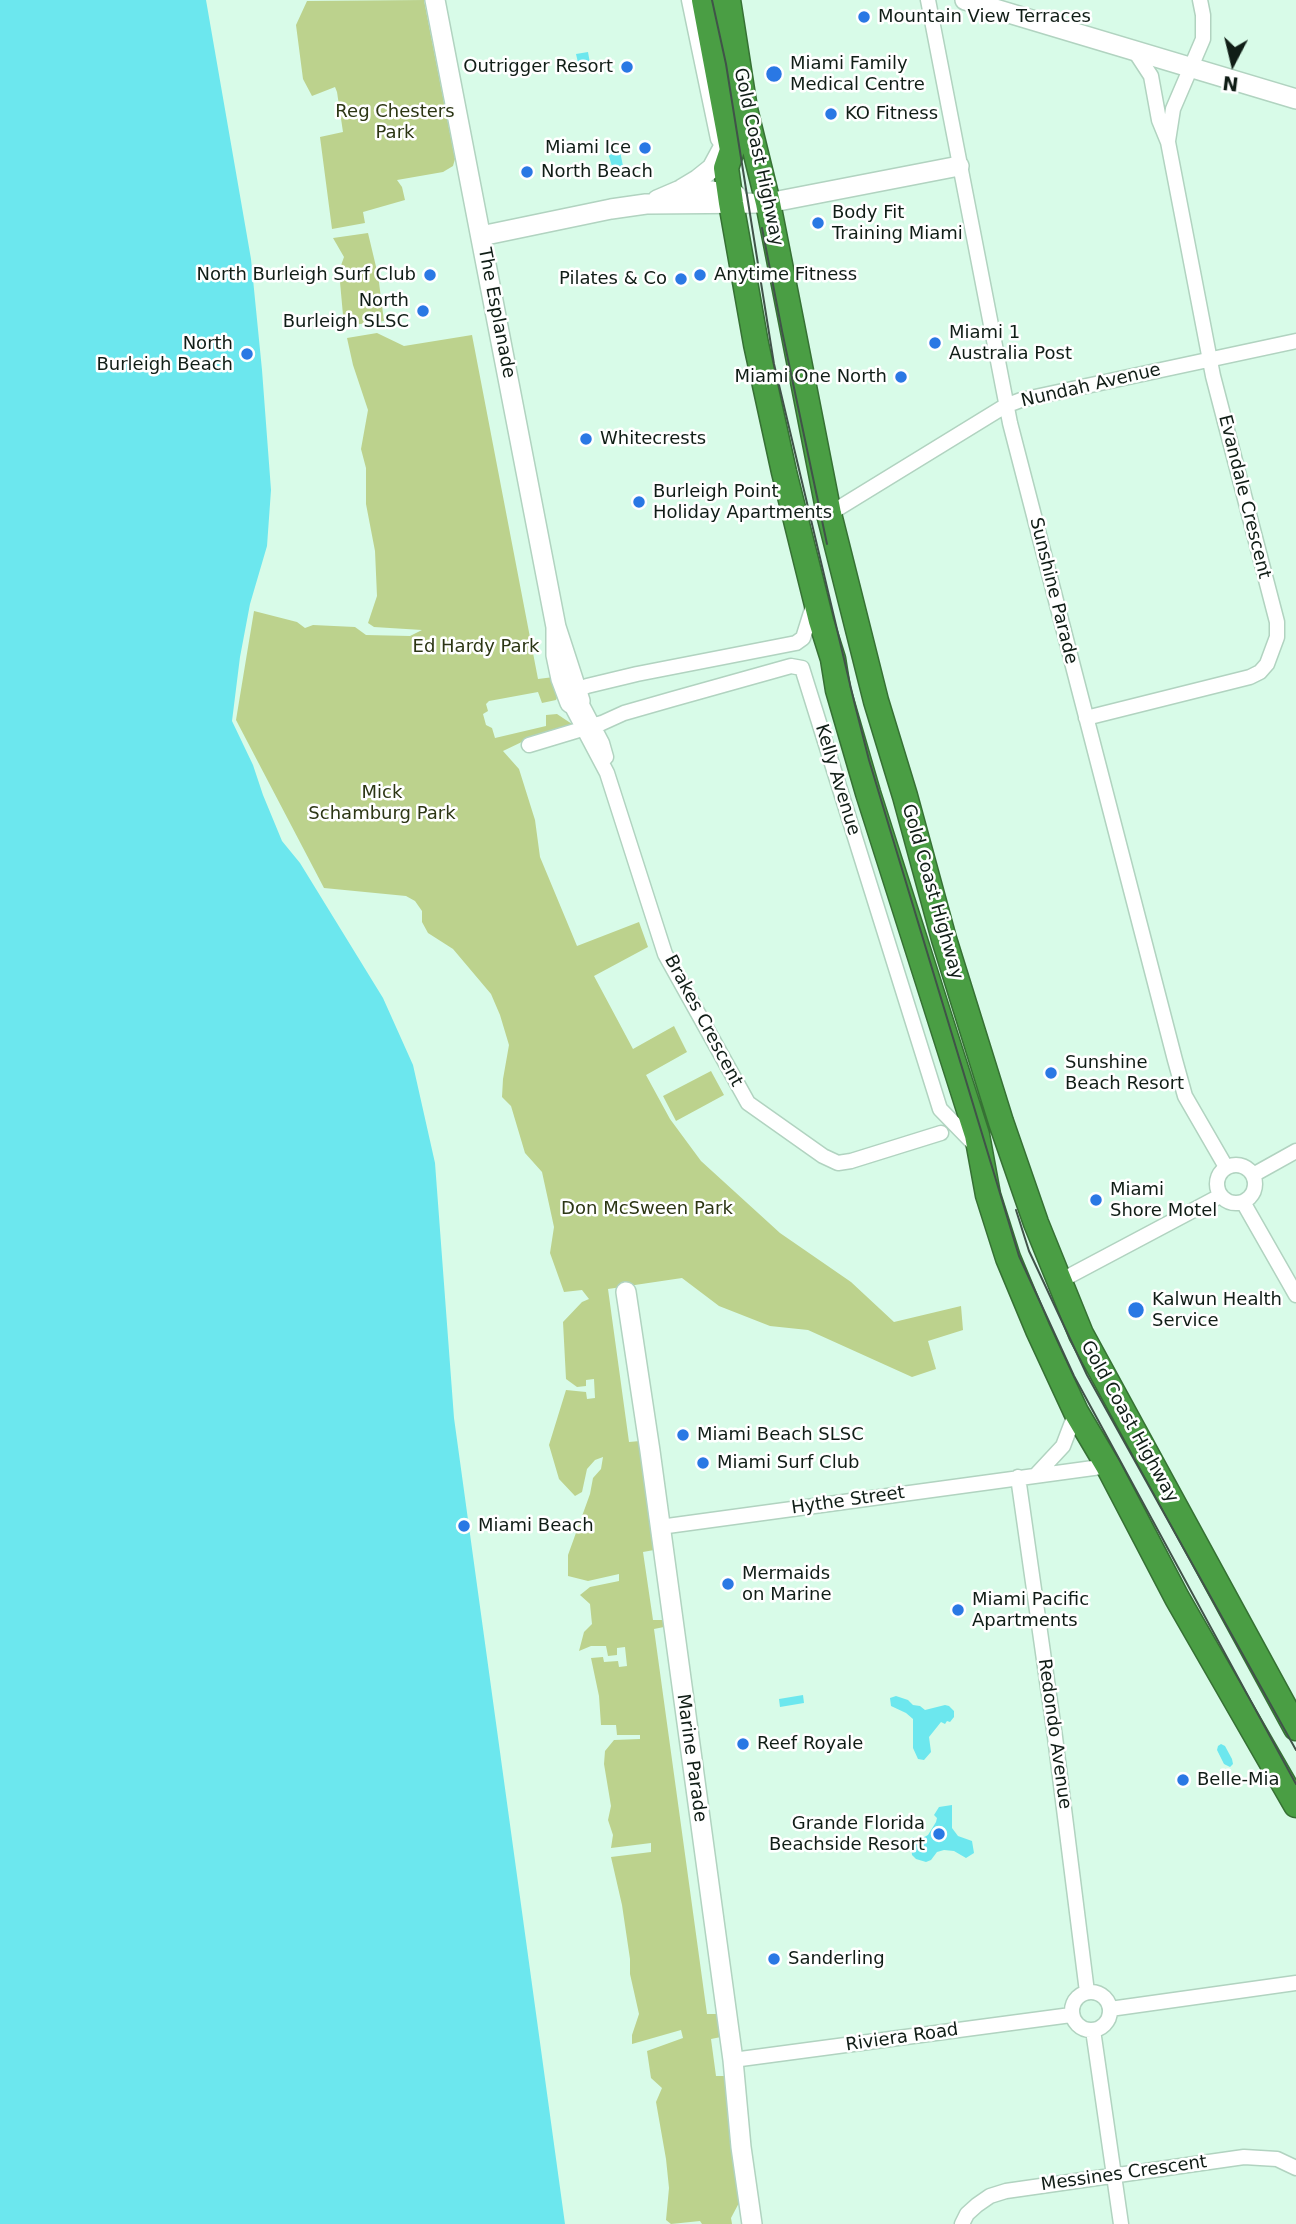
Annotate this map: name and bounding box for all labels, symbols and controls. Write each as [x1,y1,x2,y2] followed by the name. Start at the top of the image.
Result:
[878,6,1091,28] place label: Mountain View Terraces
[856,9,872,25] marker: Mountain View Terraces
[1198,28,1268,98] north arrow
[790,53,925,96] place label: Miami Family Medical Centre
[463,56,613,78] place label: Outrigger Resort
[619,59,635,75] marker: Outrigger Resort
[764,64,784,84] marker: Miami Family Medical Centre
[729,66,787,248] street label: Gold Coast Highway
[1221,72,1240,96] text: N
[335,101,455,144] park label: Reg Chesters Park
[845,103,938,125] place label: KO Fitness
[823,106,839,122] marker: KO Fitness
[545,137,631,159] place label: Miami Ice
[637,140,653,156] marker: Miami Ice
[541,161,653,183] place label: North Beach
[519,164,535,180] marker: North Beach
[832,202,963,244] place label: Body Fit Training Miami
[810,215,826,231] marker: Body Fit Training Miami
[473,246,519,380] street label: The Esplanade
[196,264,416,286] place label: North Burleigh Surf Club
[714,264,857,286] place label: Anytime Fitness
[422,267,438,283] marker: North Burleigh Surf Club
[692,267,708,283] marker: Anytime Fitness
[559,268,667,290] place label: Pilates & Co
[673,271,689,287] marker: Pilates & Co
[283,290,409,332] place label: North Burleigh SLSC
[415,303,431,319] marker: North Burleigh SLSC
[949,322,1072,364] place label: Miami 1 Australia Post
[96,333,233,376] place label: North Burleigh Beach
[927,335,943,351] marker: Miami 1 Australia Post
[239,346,255,362] marker: North Burleigh Beach
[1019,359,1163,413] street label: Nundah Avenue
[734,366,887,388] place label: Miami One North
[893,369,909,385] marker: Miami One North
[1213,413,1275,581] street label: Evandale Crescent
[600,428,706,450] place label: Whitecrests
[578,431,594,447] marker: Whitecrests
[653,481,832,524] place label: Burleigh Point Holiday Apartments
[631,494,647,510] marker: Burleigh Point Holiday Apartments
[1024,515,1082,667] street label: Sunshine Parade
[413,636,539,658] park label: Ed Hardy Park
[810,722,864,838] street label: Kelly Avenue
[308,782,456,824] park label: Mick Schamburg Park
[897,802,967,982] street label: Gold Coast Highway
[659,951,747,1091] street label: Brakes Crescent
[1065,1052,1184,1094] place label: Sunshine Beach Resort
[1043,1065,1059,1081] marker: Sunshine Beach Resort
[1110,1179,1217,1222] place label: Miami Shore Motel
[1088,1192,1104,1208] marker: Miami Shore Motel
[561,1198,733,1220] park label: Don McSween Park
[1152,1289,1282,1332] place label: Kalwun Health Service
[1126,1300,1146,1320] marker: Kalwun Health Service
[1076,1337,1182,1507] street label: Gold Coast Highway
[697,1424,864,1446] place label: Miami Beach SLSC
[675,1427,691,1443] marker: Miami Beach SLSC
[717,1452,860,1474] place label: Miami Surf Club
[695,1455,711,1471] marker: Miami Surf Club
[790,1482,906,1520] street label: Hythe Street
[478,1515,594,1537] place label: Miami Beach
[456,1518,472,1534] marker: Miami Beach
[742,1563,832,1606] place label: Mermaids on Marine
[720,1576,736,1592] marker: Mermaids on Marine
[972,1589,1089,1632] place label: Miami Pacific Apartments
[950,1602,966,1618] marker: Miami Pacific Apartments
[1033,1657,1075,1811] street label: Redondo Avenue
[671,1693,711,1823] street label: Marine Parade
[757,1733,863,1755] place label: Reef Royale
[735,1736,751,1752] marker: Reef Royale
[1197,1769,1280,1791] place label: Belle-Mia
[1175,1772,1191,1788] marker: Belle-Mia
[769,1813,925,1856] place label: Grande Florida Beachside Resort
[931,1826,947,1842] marker: Grande Florida Beachside Resort
[788,1948,885,1970] place label: Sanderling
[766,1951,782,1967] marker: Sanderling
[844,2019,960,2057] street label: Riviera Road
[1040,2152,1208,2196] street label: Messines Crescent

